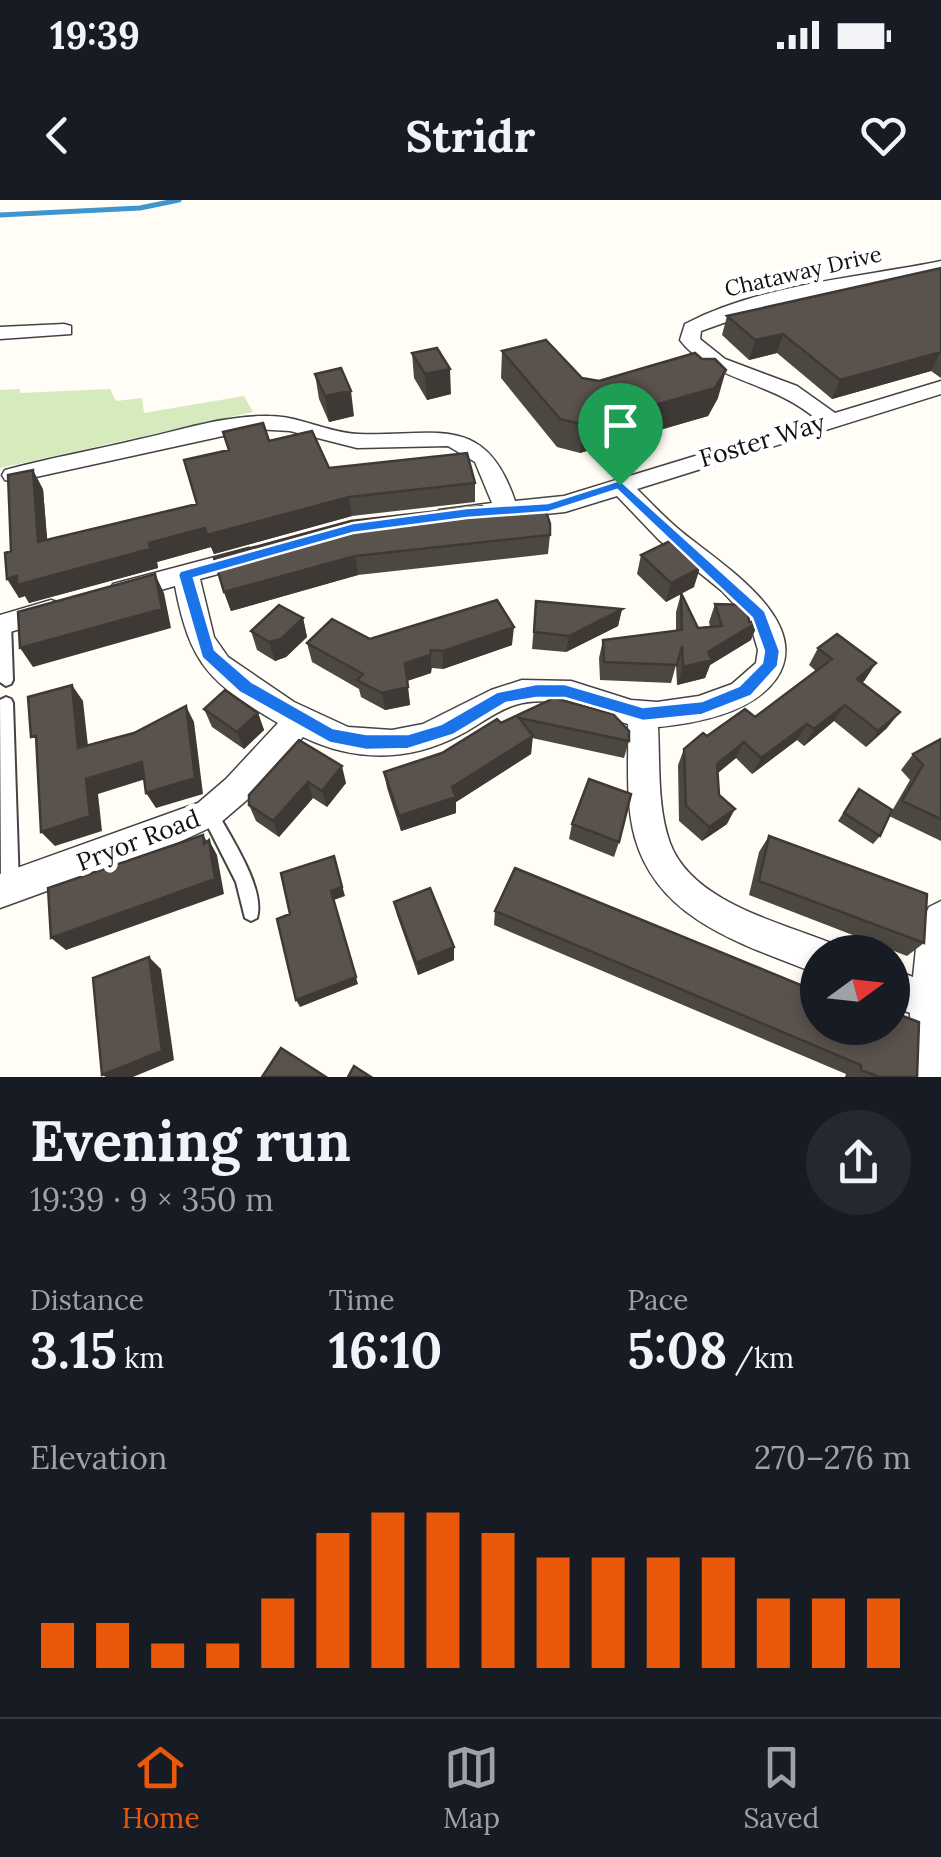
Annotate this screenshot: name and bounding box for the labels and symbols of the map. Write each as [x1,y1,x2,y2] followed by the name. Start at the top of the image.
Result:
[722,239,884,303] street label: Chataway Drive
[578,383,663,486] pin
[695,405,830,474] street label: Foster Way
[72,802,204,878] street label: Pryor Road
[800,935,910,1045] north arrow

